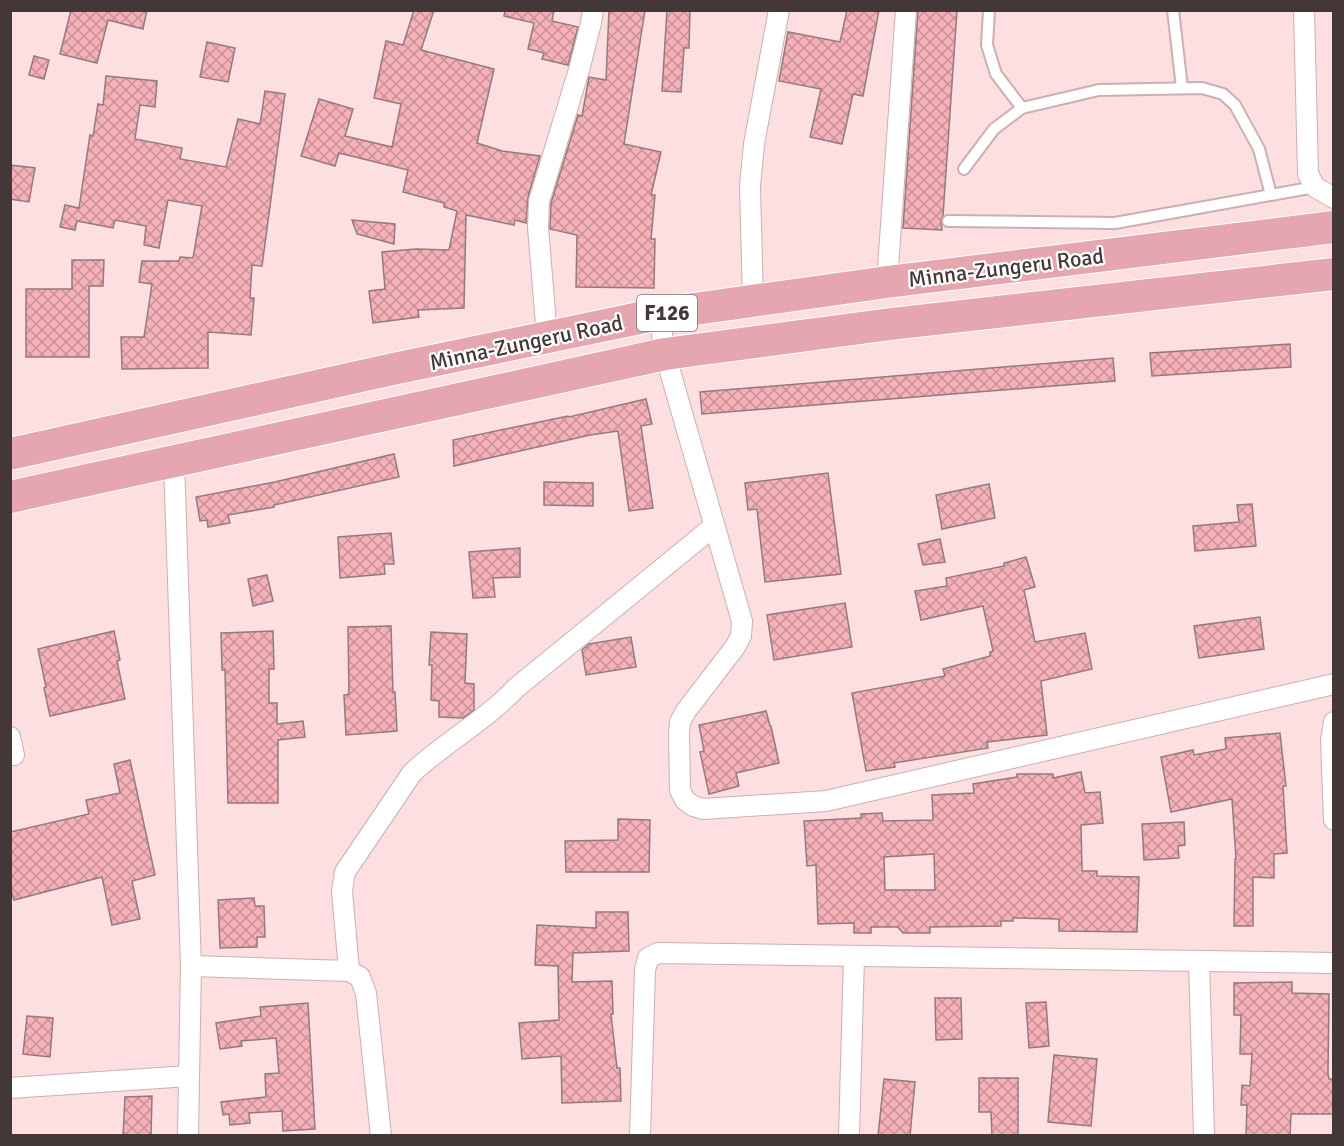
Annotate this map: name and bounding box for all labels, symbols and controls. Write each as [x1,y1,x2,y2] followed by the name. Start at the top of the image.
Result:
[907,242,1105,293] street label: Minna-Zungeru Road
[637,295,697,331] road number: F126
[427,309,625,376] street label: Minna-Zungeru Road

